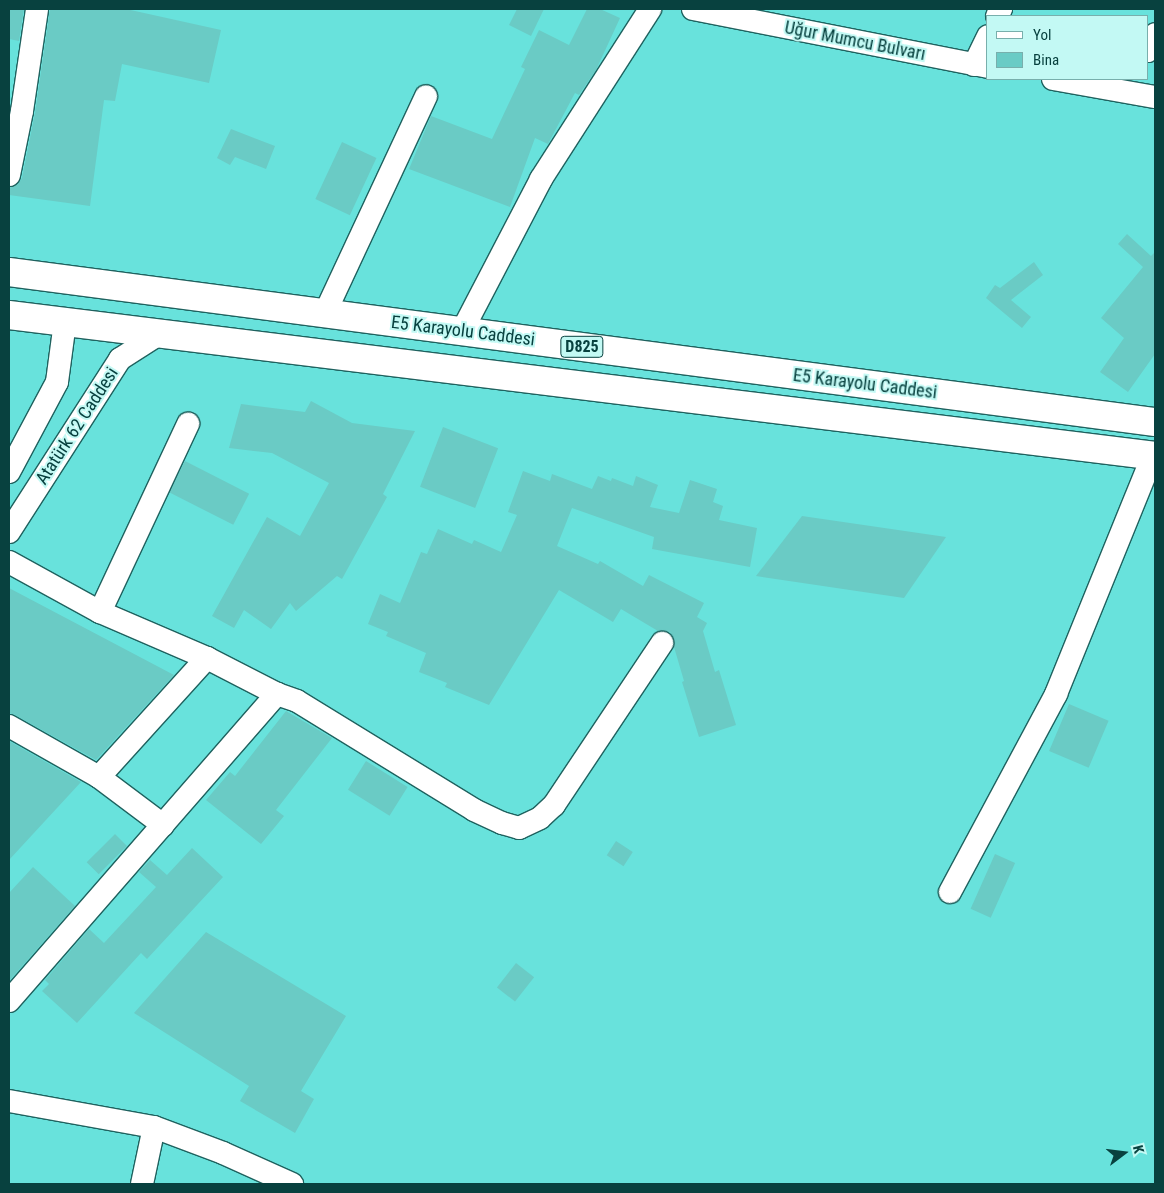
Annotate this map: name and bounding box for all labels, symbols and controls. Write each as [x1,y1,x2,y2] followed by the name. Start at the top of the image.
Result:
[986,15,1149,80] legend
[783,17,927,65] street label: Uğur Mumcu Bulvarı
[1033,26,1051,44] text: Yol
[1033,51,1059,69] text: Bina
[390,311,536,351] street label: E5 Karayolu Caddesi
[560,334,604,361] road number: D825
[31,363,123,489] street label: Atatürk 62 Caddesi
[792,364,938,404] street label: E5 Karayolu Caddesi
[1099,1128,1149,1178] north arrow
[1130,1143,1147,1155] text: K

